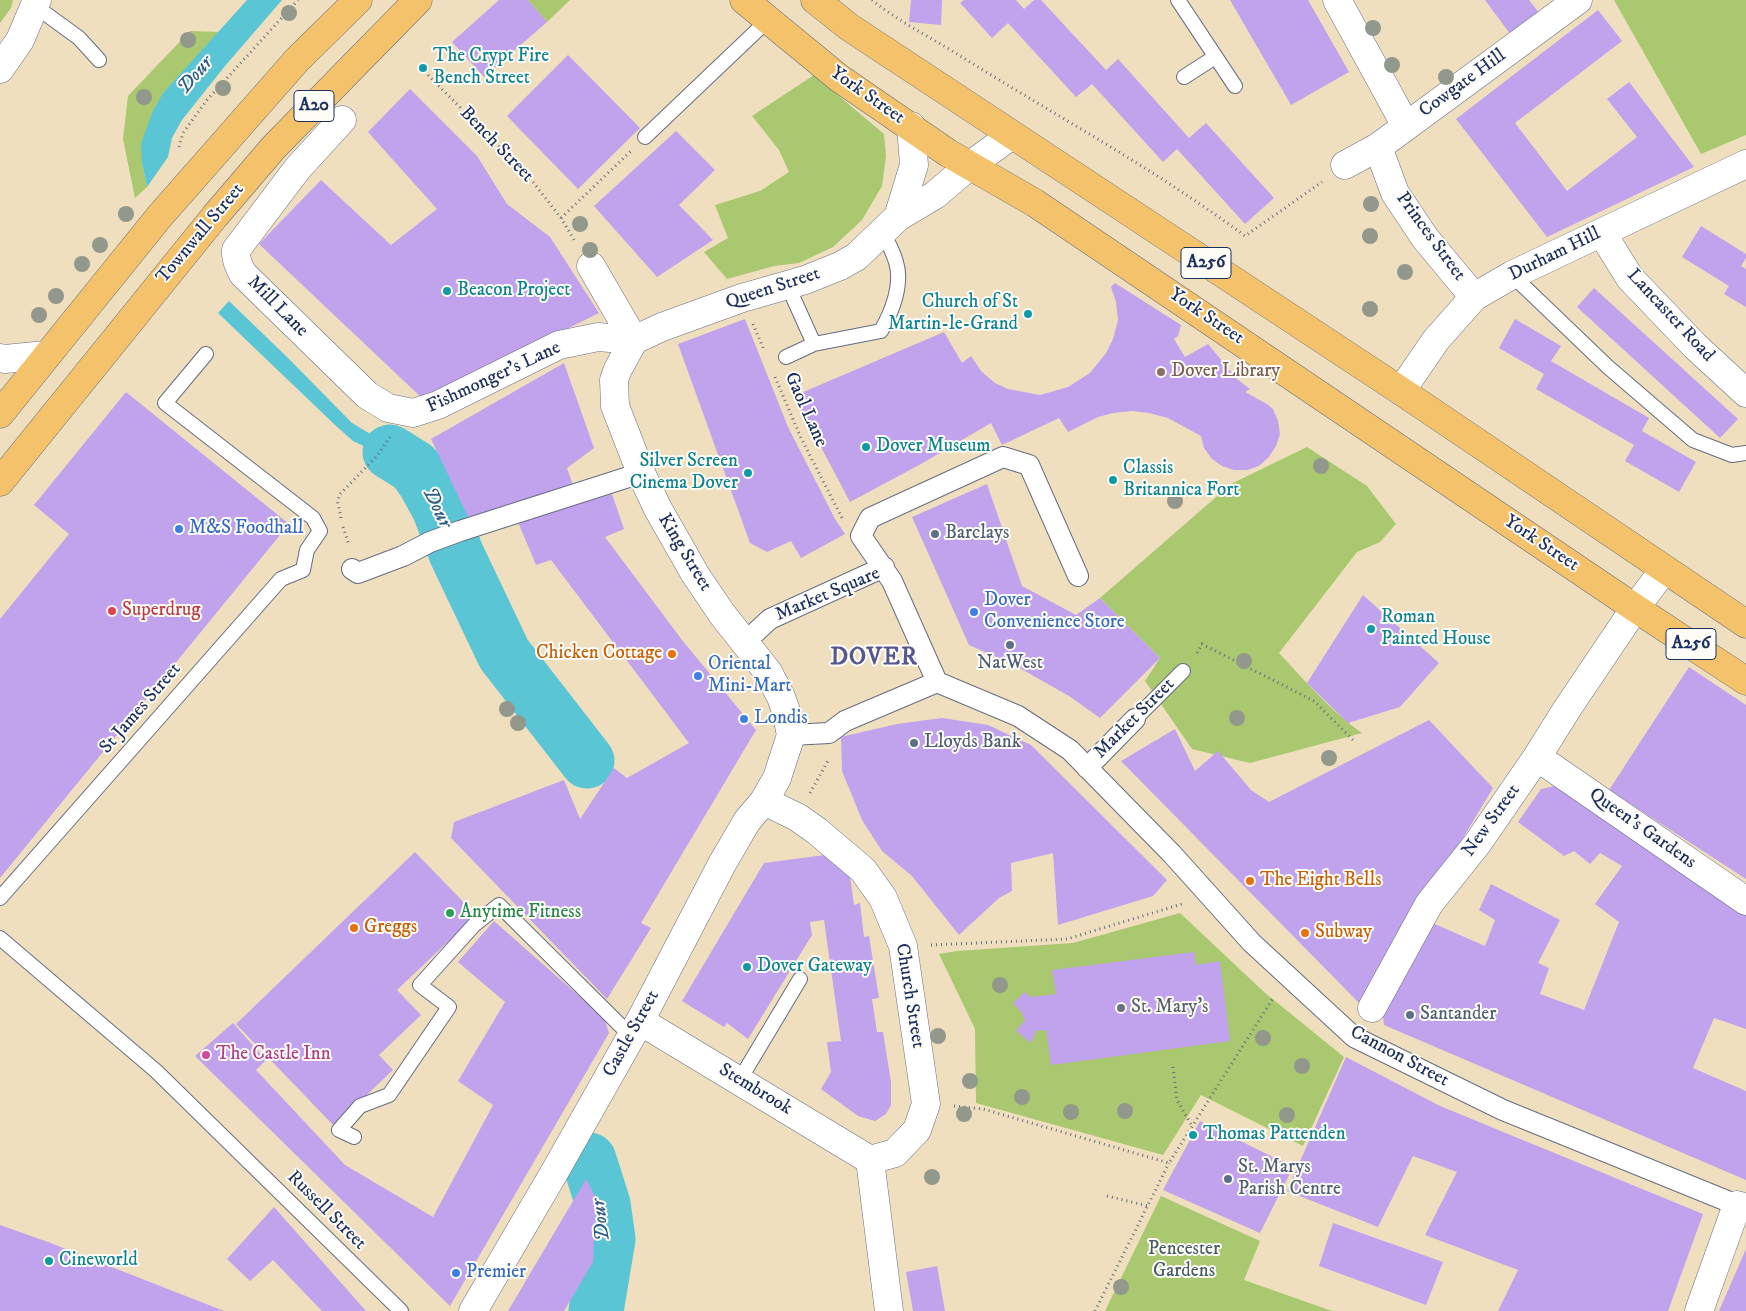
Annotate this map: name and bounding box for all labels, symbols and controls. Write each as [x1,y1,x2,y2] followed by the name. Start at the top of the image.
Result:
[1415,45,1511,123] street label: Cowgate Hill
[433,46,549,90] place label: The Crypt Fire Bench Street
[173,52,219,100] water label: Dour
[417,62,429,74] marker: The Crypt Fire Bench Street
[826,62,908,130] street label: York Street
[294,90,334,122] road number: A20
[454,102,538,188] street label: Bench Street
[152,179,250,289] street label: Townwall Street
[1390,188,1470,286] street label: Princes Street
[1506,223,1604,287] street label: Durham Hill
[1181,248,1231,278] road number: A256
[723,263,823,315] street label: Queen Street
[1621,265,1719,367] street label: Lancaster Road
[242,272,312,342] street label: Mill Lane
[457,280,570,302] place label: Beacon Project
[1164,284,1248,350] street label: York Street
[441,285,453,297] marker: Beacon Project
[888,292,1018,336] place label: Church of St Martin-le-Grand
[1022,308,1034,320] marker: Church of St Martin-le-Grand
[424,337,564,419] street label: Fishmonger's Lane
[1171,361,1280,383] place label: Dover Library
[1155,366,1167,378] marker: Dover Library
[778,369,832,451] street label: Gaol Lane
[876,436,991,458] place label: Dover Museum
[860,441,872,453] marker: Dover Museum
[630,451,738,495] place label: Silver Screen Cinema Dover
[1123,458,1239,502] place label: Classis Britannica Fort
[742,467,754,479] marker: Silver Screen Cinema Dover
[1107,474,1119,486] marker: Classis Britannica Fort
[416,484,456,532] water label: Dour
[652,510,716,596] street label: King Street
[1499,511,1583,577] street label: York Street
[189,518,303,540] place label: M&S Foodhall
[173,523,185,535] marker: M&S Foodhall
[945,523,1009,545] place label: Barclays
[929,528,941,540] marker: Barclays
[772,563,884,627] street label: Market Square
[984,590,1125,634] place label: Dover Convenience Store
[122,600,201,622] place label: Superdrug
[106,605,118,617] marker: Superdrug
[968,606,980,618] marker: Dover Convenience Store
[1381,607,1491,651] place label: Roman Painted House
[1365,623,1377,635] marker: Roman Painted House
[1666,629,1716,660] road number: A256
[1004,639,1016,651] marker: NatWest
[536,643,662,665] place label: Chicken Cottage
[830,645,918,673] district label: DOVER
[666,648,678,660] marker: Chicken Cottage
[977,653,1043,675] place label: NatWest
[708,654,791,698] place label: Oriental Mini-Mart
[95,659,187,759] street label: St James Street
[692,670,704,682] marker: Oriental Mini-Mart
[1090,674,1180,764] street label: Market Street
[754,708,808,730] place label: Londis
[738,713,750,725] marker: Londis
[924,732,1021,754] place label: Lloyds Bank
[908,737,920,749] marker: Lloyds Bank
[1458,780,1526,862] street label: New Street
[1584,784,1700,874] street label: Queen's Gardens
[1260,870,1381,892] place label: The Eight Bells
[1244,875,1256,887] marker: The Eight Bells
[460,902,581,924] place label: Anytime Fitness
[444,907,456,919] marker: Anytime Fitness
[364,917,417,939] place label: Greggs
[348,922,360,934] marker: Greggs
[1315,922,1372,944] place label: Subway
[1299,927,1311,939] marker: Subway
[889,942,929,1050] street label: Church Street
[757,956,872,978] place label: Dover Gateway
[741,961,753,973] marker: Dover Gateway
[599,987,665,1081] street label: Castle Street
[1131,997,1208,1019] place label: St. Mary's
[1115,1002,1127,1014] marker: St. Mary's
[1420,1004,1496,1026] place label: Santander
[1404,1009,1416,1021] marker: Santander
[1346,1021,1452,1093] street label: Cannon Street
[216,1044,331,1066] place label: The Castle Inn
[200,1049,212,1061] marker: The Castle Inn
[714,1059,796,1121] street label: Stembrook
[1203,1124,1346,1146] place label: Thomas Pattenden
[1187,1129,1199,1141] marker: Thomas Pattenden
[1238,1157,1341,1201] place label: St. Marys Parish Centre
[282,1167,370,1255] street label: Russell Street
[1222,1173,1234,1185] marker: St. Marys Parish Centre
[588,1197,616,1243] water label: Dour
[1148,1239,1220,1283] park label: Pencester Gardens
[59,1250,138,1272] place label: Cineworld
[43,1255,55,1267] marker: Cineworld
[466,1262,526,1284] place label: Premier
[450,1267,462,1279] marker: Premier

